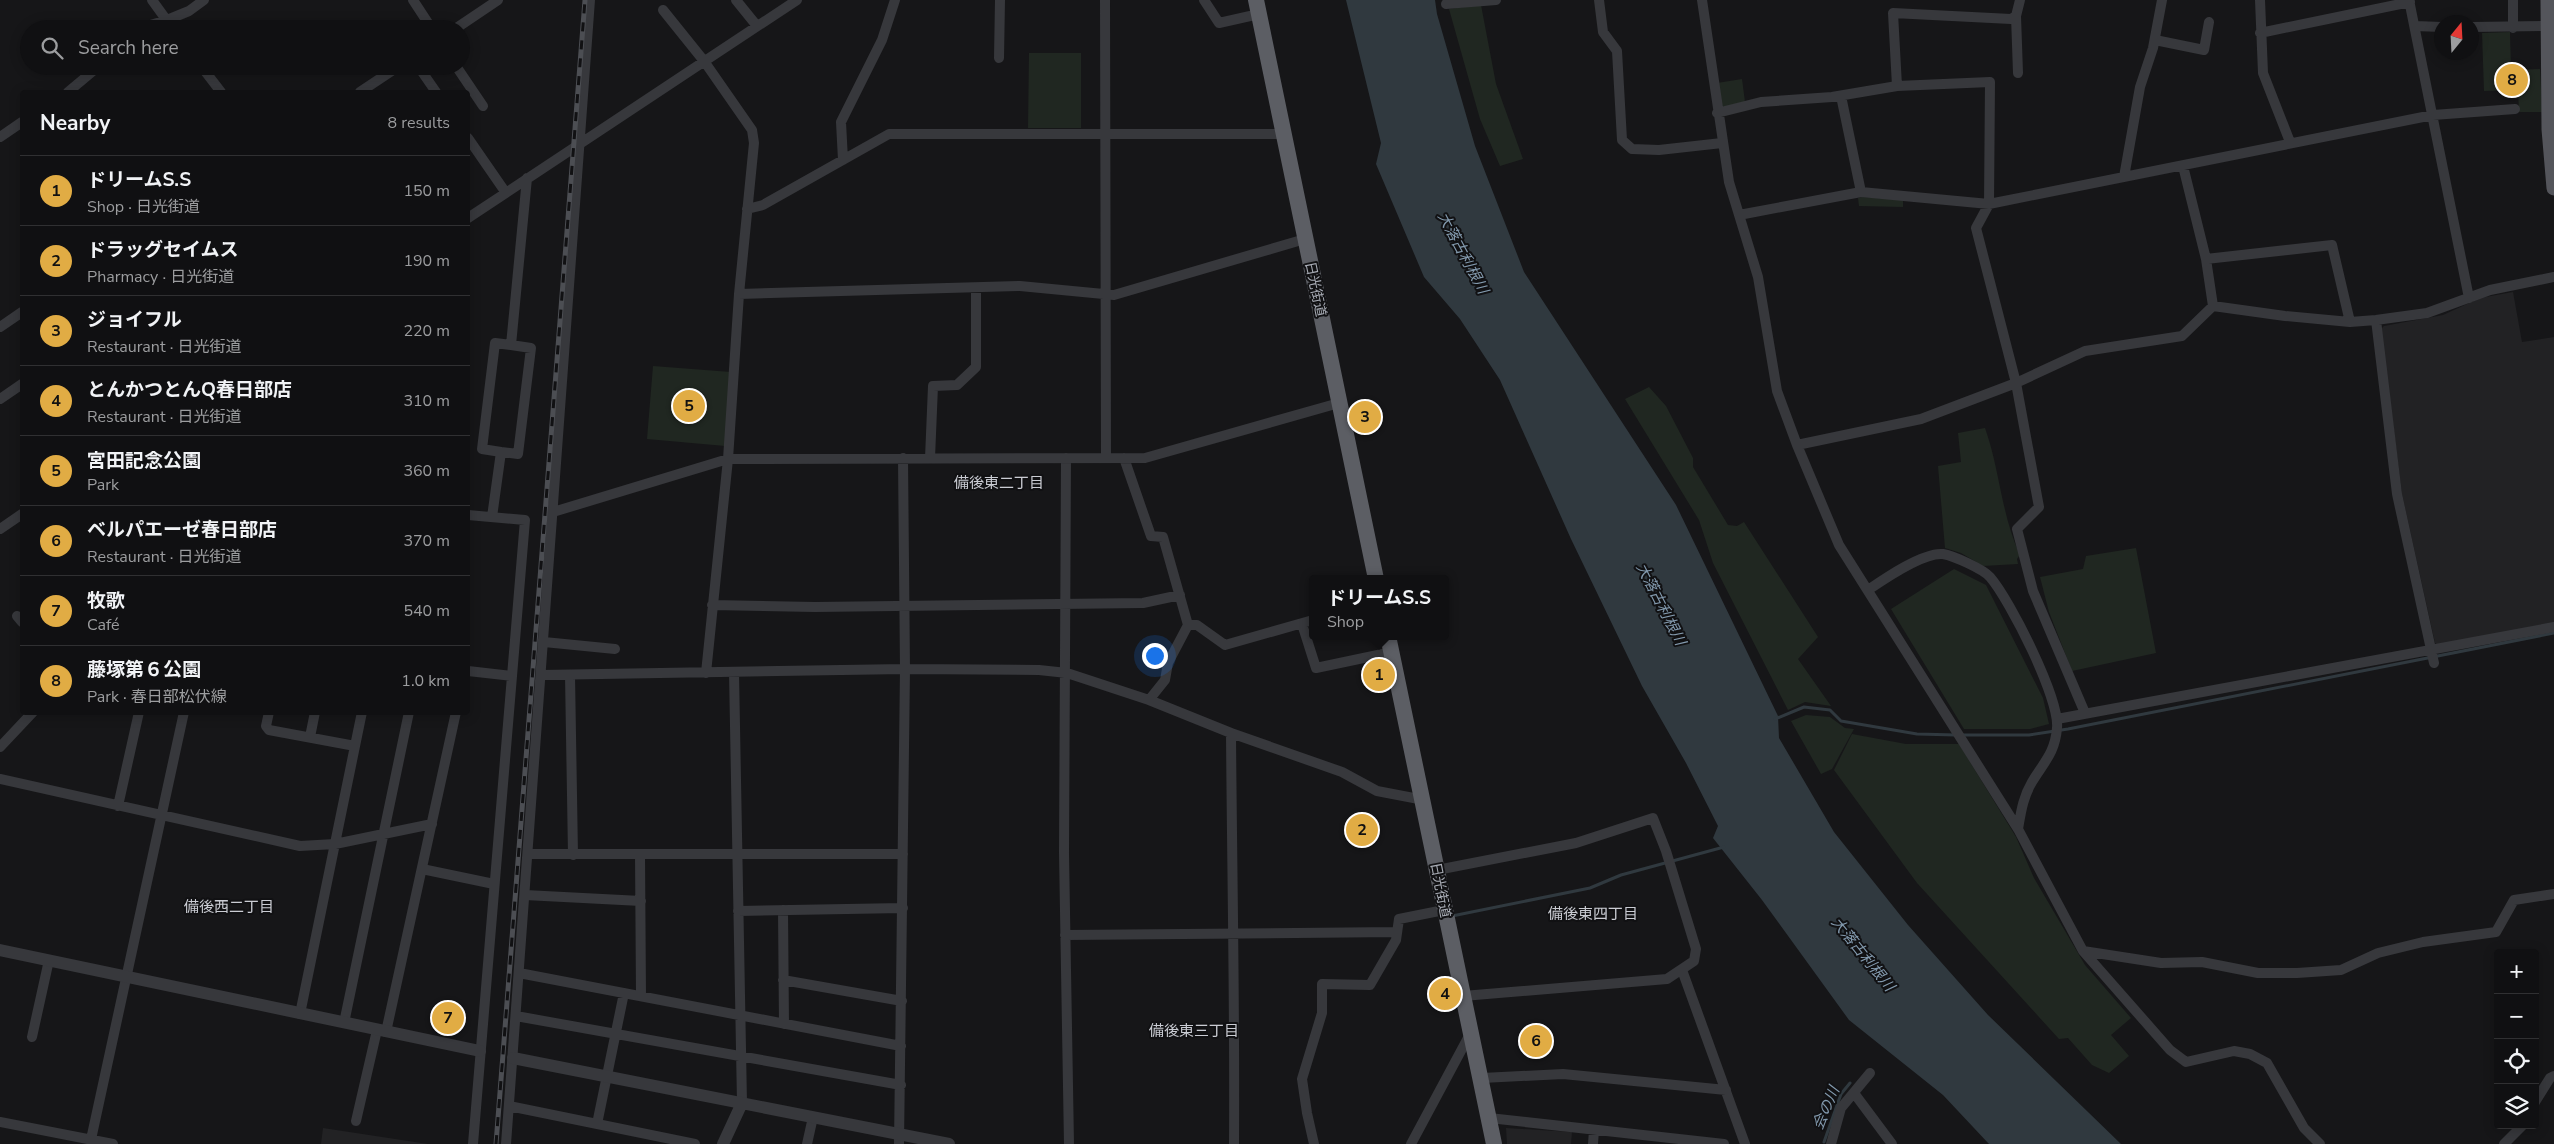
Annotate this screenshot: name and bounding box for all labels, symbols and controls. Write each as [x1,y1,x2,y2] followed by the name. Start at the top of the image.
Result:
[2434,15,2479,60] north arrow
[20,20,470,75] search box
[38,34,66,62] icon: search
[78,35,179,61] text: Search here
[2496,61,2528,99] pin: 8
[40,109,110,137] text: Nearby
[388,112,450,134] text: 8 results
[87,167,191,193] text: ドリームS.S
[51,180,61,202] text: 1
[403,180,450,202] text: 150 m
[87,196,200,218] text: Shop · 日光街道
[1433,209,1494,299] water label: 大落古利根川
[87,237,239,263] text: ドラッグセイムス
[51,250,61,272] text: 2
[403,250,450,272] text: 190 m
[1300,260,1331,318] street label: 日光街道
[87,266,234,288] text: Pharmacy · 日光街道
[87,307,182,333] text: ジョイフル
[51,320,61,342] text: 3
[403,320,450,342] text: 220 m
[87,336,241,358] text: Restaurant · 日光街道
[87,377,292,403] text: とんかつとんQ春日部店
[673,387,705,425] pin: 5
[51,390,61,412] text: 4
[403,390,450,412] text: 310 m
[1349,398,1381,436] pin: 3
[87,406,241,428] text: Restaurant · 日光街道
[87,448,201,474] text: 宮田記念公園
[51,460,61,482] text: 5
[403,460,450,482] text: 360 m
[954,473,1044,493] district label: 備後東二丁目
[87,474,119,496] text: Park
[87,517,277,543] text: ベルパエーゼ春日部店
[51,530,61,552] text: 6
[403,530,450,552] text: 370 m
[87,546,241,568] text: Restaurant · 日光街道
[1632,559,1691,650] water label: 大落古利根川
[1309,575,1449,640] popup
[1327,585,1431,611] text: ドリームS.S
[87,588,125,614] text: 牧歌
[51,600,61,622] text: 7
[403,600,450,622] text: 540 m
[1327,611,1364,633] text: Shop
[87,614,120,636] text: Café
[1142,643,1168,669] your location
[1363,656,1395,694] pin: 1
[87,657,201,683] text: 藤塚第６公園
[51,670,61,692] text: 8
[401,670,450,692] text: 1.0 km
[87,686,227,708] text: Park · 春日部松伏線
[1346,811,1378,849] pin: 2
[1426,861,1455,919] street label: 日光街道
[184,897,274,917] district label: 備後西二丁目
[1548,904,1638,924] district label: 備後東四丁目
[1827,913,1900,997] water label: 大落古利根川
[2494,949,2539,1129] map controls
[2494,949,2539,994] button: +
[1429,975,1461,1013] pin: 4
[2494,994,2539,1039] button: −
[432,999,464,1037] pin: 7
[1149,1021,1239,1041] district label: 備後東三丁目
[1520,1022,1552,1060] pin: 6
[2494,1039,2539,1084] button: locate
[1808,1082,1845,1133] water label: 会の川
[2494,1084,2539,1129] button: layers

